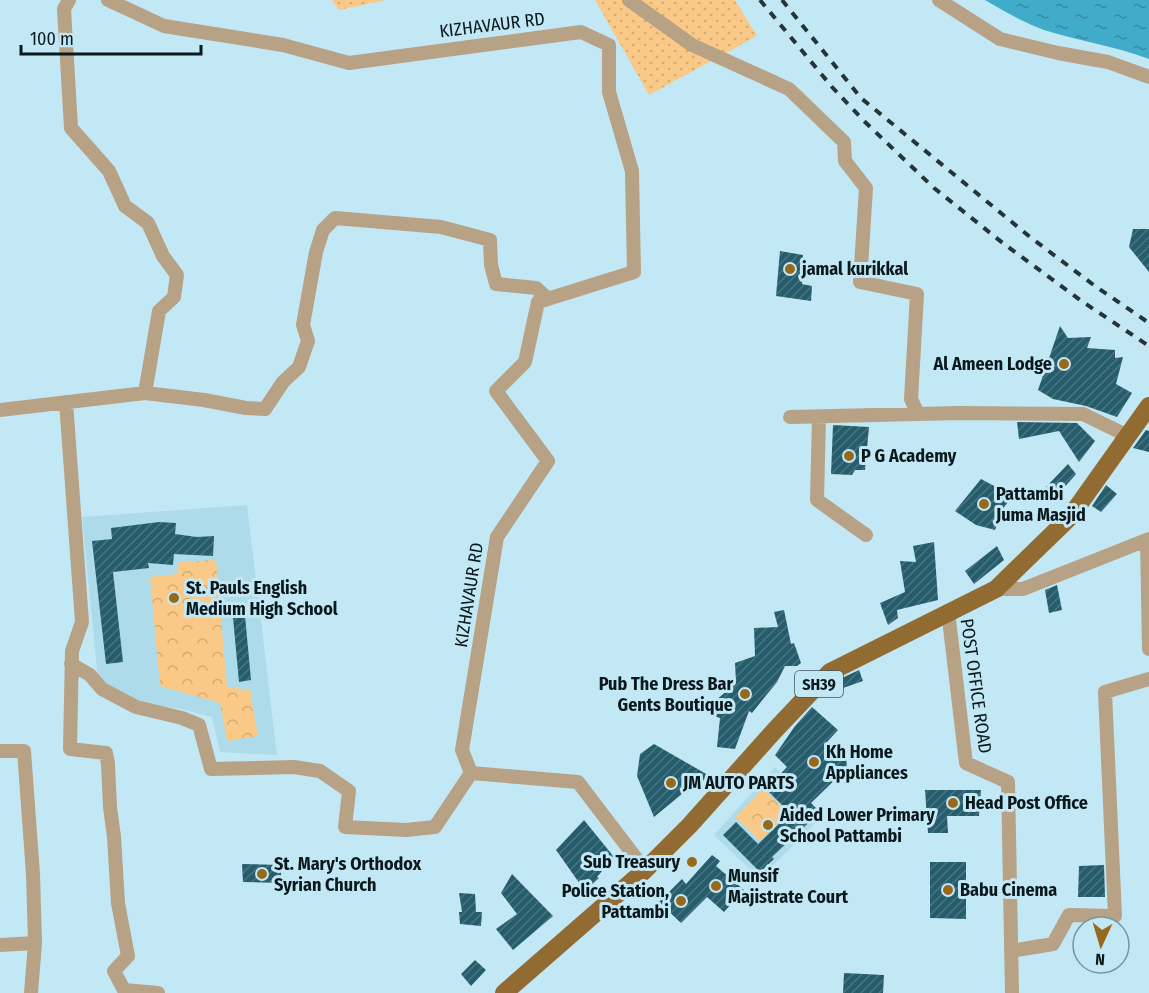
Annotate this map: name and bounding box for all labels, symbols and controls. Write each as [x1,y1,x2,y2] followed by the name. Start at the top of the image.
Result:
[438,8,546,42] street label: KIZHAVAUR RD
[21,18,201,56] scale bar
[30,28,74,50] text: 100 m
[801,258,908,280] place label: jamal kurikkal
[783,262,797,276] marker: jamal kurikkal
[933,353,1052,375] place label: Al Ameen Lodge
[1057,357,1071,371] marker: Al Ameen Lodge
[861,445,957,467] place label: P G Academy
[842,449,856,463] marker: P G Academy
[995,483,1086,526] place label: Pattambi Juma Masjid
[977,497,991,511] marker: Pattambi Juma Masjid
[450,541,488,649] street label: KIZHAVAUR RD
[186,577,338,620] place label: St. Pauls English Medium High School
[167,591,181,605] marker: St. Pauls English Medium High School
[956,617,996,755] street label: POST OFFICE ROAD
[795,671,843,697] road number: SH39
[599,673,733,716] place label: Pub The Dress Bar Gents Boutique
[738,687,752,701] marker: Pub The Dress Bar Gents Boutique
[825,741,908,784] place label: Kh Home Appliances
[807,755,821,769] marker: Kh Home Appliances
[682,772,794,794] place label: JM AUTO PARTS
[664,776,678,790] marker: JM AUTO PARTS
[965,792,1088,814] place label: Head Post Office
[946,796,960,810] marker: Head Post Office
[779,804,935,847] place label: Aided Lower Primary School Pattambi
[761,818,775,832] marker: Aided Lower Primary School Pattambi
[583,851,680,873] place label: Sub Treasury
[274,853,422,896] place label: St. Mary's Orthodox Syrian Church
[685,855,699,869] marker: Sub Treasury
[728,865,849,908] place label: Munsif Majistrate Court
[255,867,269,881] marker: St. Mary's Orthodox Syrian Church
[709,879,723,893] marker: Munsif Majistrate Court
[960,879,1057,901] place label: Babu Cinema
[562,880,669,923] place label: Police Station, Pattambi
[941,883,955,897] marker: Babu Cinema
[674,894,688,908] marker: Police Station, Pattambi
[1071,915,1131,975] north arrow
[1095,950,1105,969] text: N

